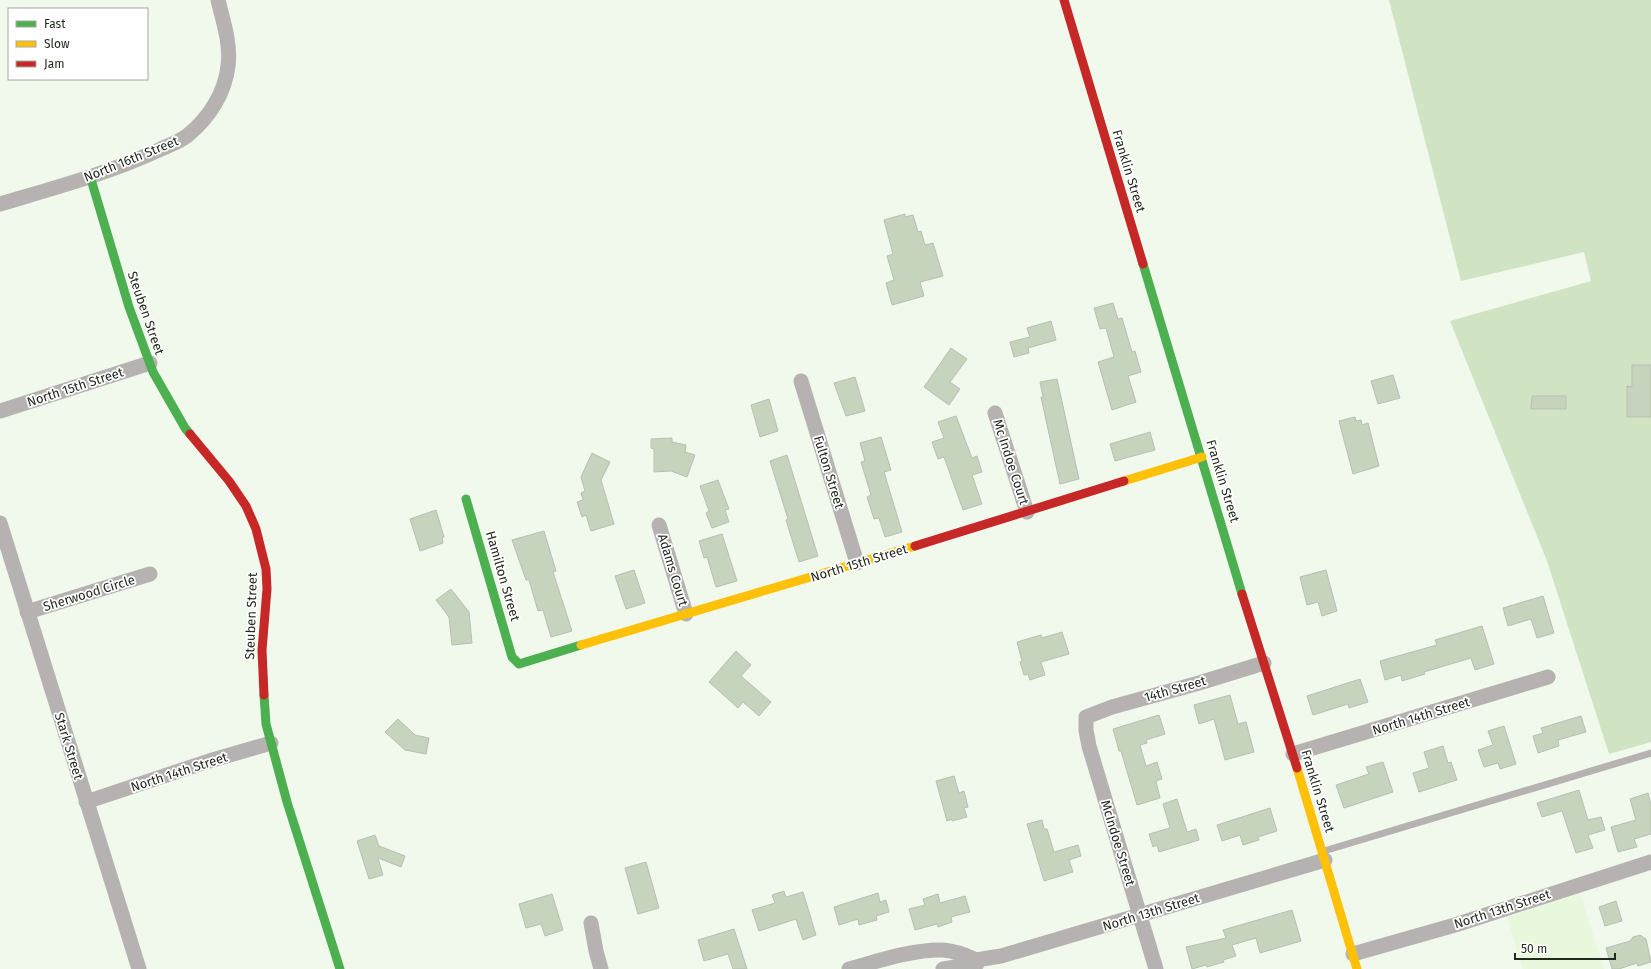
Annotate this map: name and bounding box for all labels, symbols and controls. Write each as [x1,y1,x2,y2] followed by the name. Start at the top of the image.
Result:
[8,8,148,80] legend
[44,17,66,31] text: Fast
[44,37,70,51] text: Slow
[44,57,64,71] text: Jam
[1109,128,1149,214] street label: Franklin Street
[81,133,181,185] street label: North 16th Street
[125,269,167,357] street label: Steuben Street
[25,364,125,410] street label: North 15th Street
[990,417,1032,507] street label: Mc Indoe Court
[811,434,847,511] street label: Fulton Street
[1203,438,1243,524] street label: Franklin Street
[483,529,523,623] street label: Hamilton Street
[655,532,691,608] street label: Adams Court
[809,541,909,585] street label: North 15th Street
[41,572,137,614] street label: Sherwood Circle
[242,572,260,660] street label: Steuben Street
[1142,673,1208,705] street label: 14th Street
[1371,694,1472,738] street label: North 14th Street
[52,711,86,782] street label: Stark Street
[1298,748,1338,834] street label: Franklin Street
[129,749,230,795] street label: North 14th Street
[1098,798,1138,888] street label: McIndoe Street
[1452,886,1552,932] street label: North 13th Street
[1101,890,1201,934] street label: North 13th Street
[1515,935,1615,961] scale bar
[1521,942,1547,956] text: 50 m

